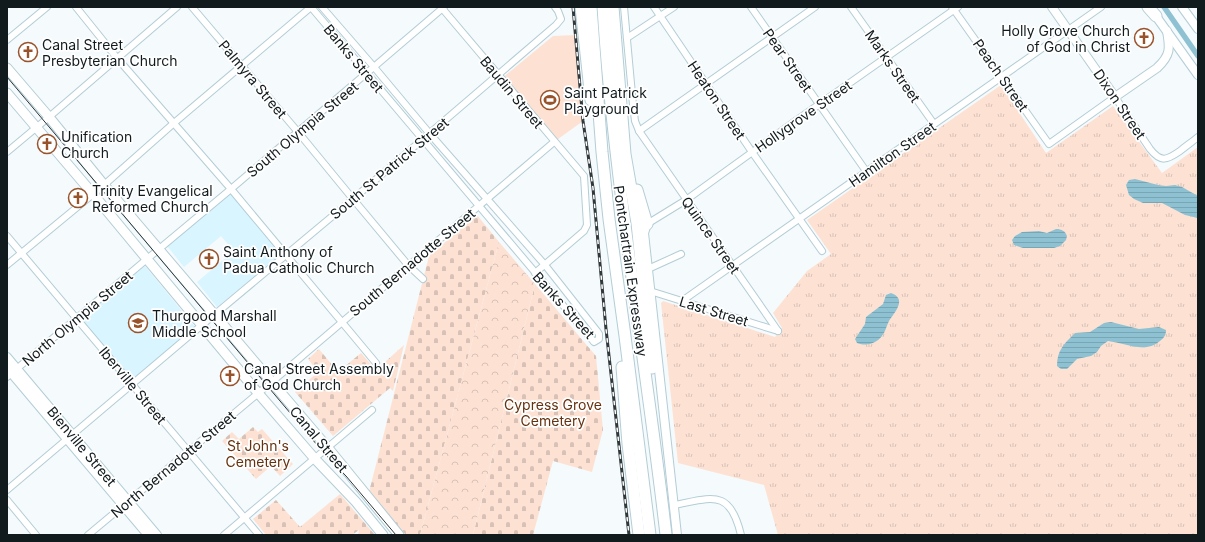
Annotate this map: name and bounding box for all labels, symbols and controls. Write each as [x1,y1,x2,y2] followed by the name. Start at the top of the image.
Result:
[321,20,388,96] street label: Banks Street
[1001,22,1130,55] place label: Holly Grove Church of God in Christ
[760,25,816,95] street label: Pear Street
[862,27,924,106] street label: Marks Street
[1133,27,1155,49] church icon: Holly Grove Church of God in Christ
[970,35,1033,115] street label: Peach Street
[42,36,178,69] place label: Canal Street Presbyterian Church
[215,36,291,122] street label: Palmyra Street
[17,41,39,63] church icon: Canal Street Presbyterian Church
[477,52,547,132] street label: Baudin Street
[684,57,750,143] street label: Heaton Street
[1090,66,1150,143] street label: Dixon Street
[751,76,855,156] street label: Hollygrove Street
[243,77,361,181] street label: South Olympia Street
[564,84,647,117] place label: Saint Patrick Playground
[539,89,561,111] sports icon: Saint Patrick Playground
[326,113,452,223] street label: South St Patrick Street
[845,118,939,190] street label: Hamilton Street
[61,128,132,161] place label: Unification Church
[36,133,58,155] church icon: Unification Church
[92,182,213,215] place label: Trinity Evangelical Reformed Church
[611,184,651,358] street label: Pontchartrain Expressway
[67,187,89,209] church icon: Trinity Evangelical Reformed Church
[678,193,744,277] street label: Quince Street
[346,204,479,320] street label: South Bernadotte Street
[223,243,375,276] place label: Saint Anthony of Padua Catholic Church
[198,248,220,270] church icon: Saint Anthony of Padua Catholic Church
[18,267,136,369] street label: North Olympia Street
[530,268,599,342] street label: Banks Street
[677,292,751,330] street label: Last Street
[152,307,277,340] place label: Thurgood Marshall Middle School
[127,312,149,334] school or university icon: Thurgood Marshall Middle School
[96,343,171,427] street label: Iberville Street
[244,360,394,393] place label: Canal Street Assembly of God Church
[219,365,241,387] church icon: Canal Street Assembly of God Church
[504,396,602,429] park label: Cypress Grove Cemetery
[286,402,352,476] street label: Canal Street
[44,403,120,489] street label: Bienville Street
[107,407,239,521] street label: North Bernadotte Street
[226,437,291,470] park label: St John's Cemetery

